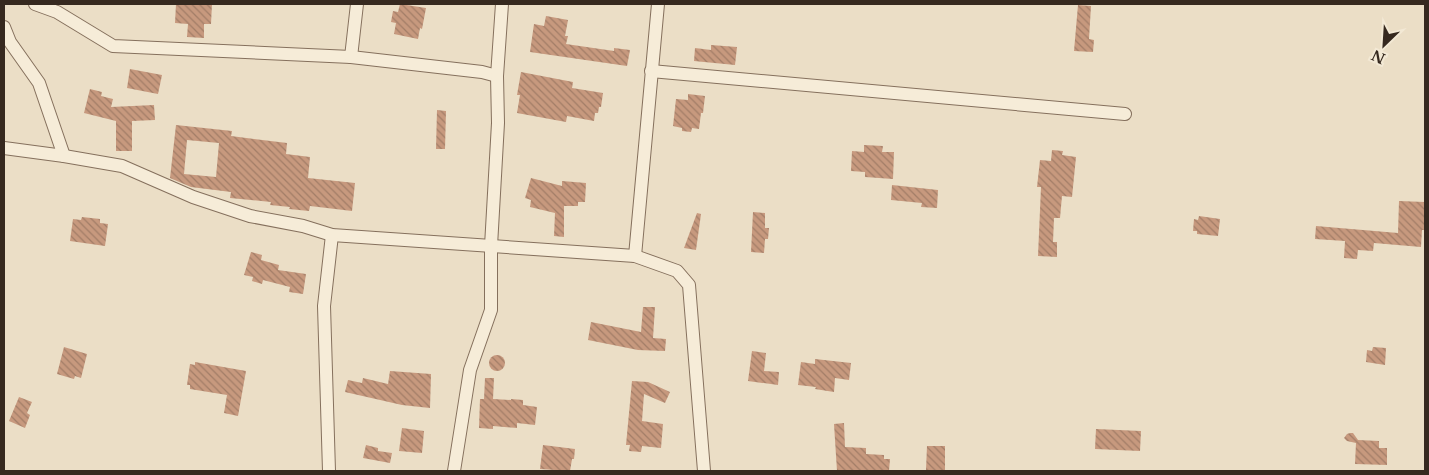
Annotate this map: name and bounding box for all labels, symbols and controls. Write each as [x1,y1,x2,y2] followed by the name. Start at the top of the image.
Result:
[1359,20,1409,70] north arrow
[1369,46,1388,68] text: N

